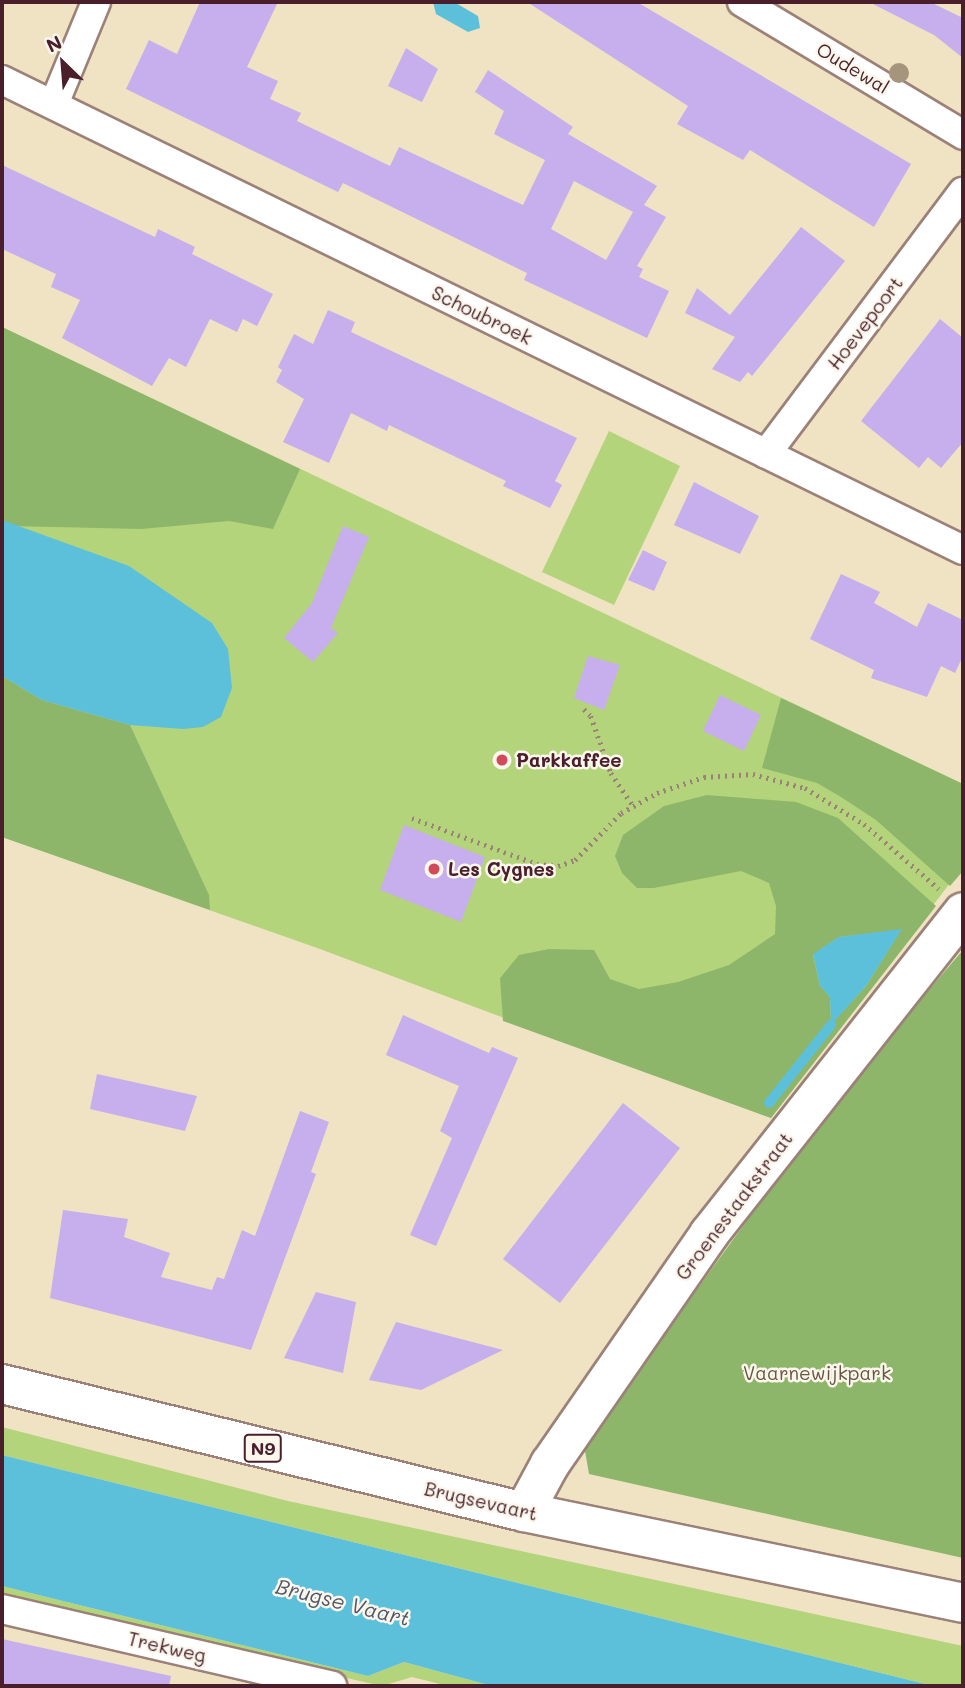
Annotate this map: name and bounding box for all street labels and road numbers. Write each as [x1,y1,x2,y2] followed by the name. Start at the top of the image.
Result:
[813,37,893,99] street label: Oudewal
[823,272,907,374] street label: Hoevepoort
[428,281,536,349] street label: Schoubroek
[671,1127,797,1285] street label: Groenestaakstraat
[244,1434,282,1462] road number: N9
[422,1477,540,1525] street label: Brugsevaart
[126,1627,208,1667] street label: Trekweg

